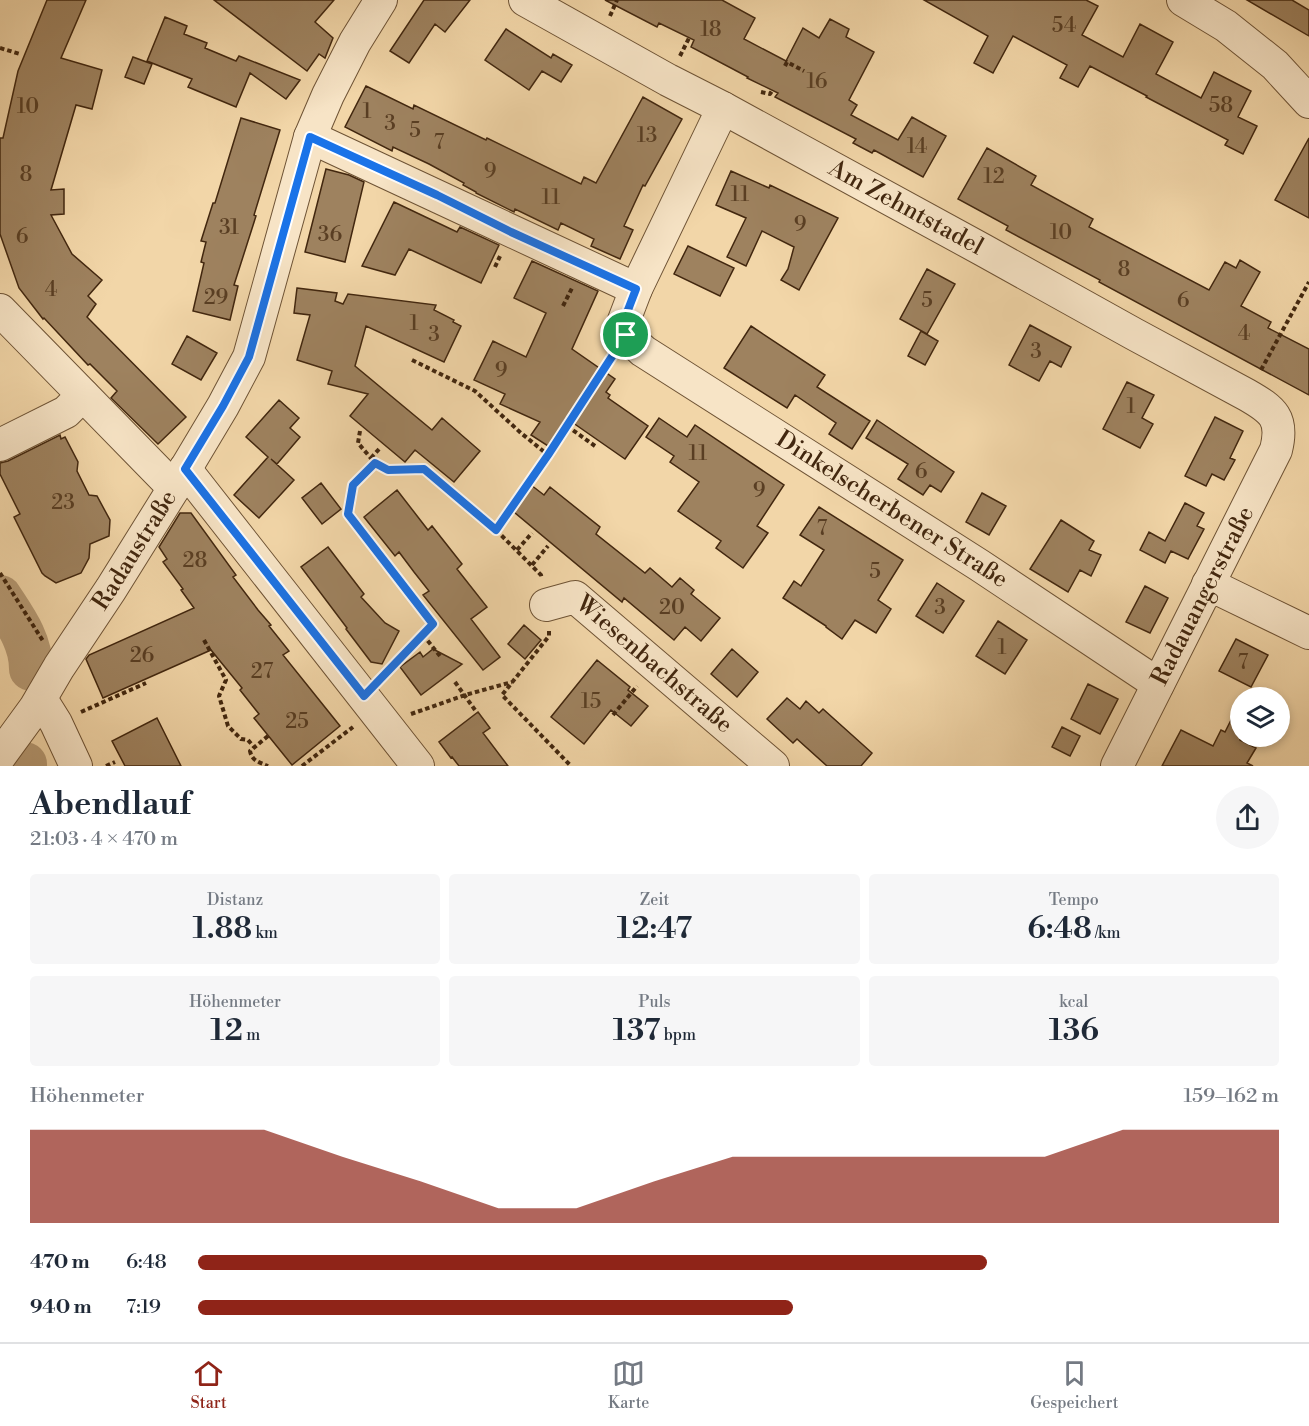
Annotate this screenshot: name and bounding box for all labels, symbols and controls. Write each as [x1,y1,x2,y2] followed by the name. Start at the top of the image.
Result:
[1052,13,1076,39] house number: 54
[700,17,722,43] house number: 18
[806,69,828,95] house number: 16
[1209,93,1233,119] house number: 58
[17,94,39,120] house number: 10
[362,99,372,125] house number: 1
[384,111,396,137] house number: 3
[409,118,421,144] house number: 5
[637,123,657,149] house number: 13
[434,130,445,156] house number: 7
[907,134,927,160] house number: 14
[822,153,989,262] street label: Am Zehntstadel
[484,159,496,185] house number: 9
[20,162,32,188] house number: 8
[983,164,1005,190] house number: 12
[731,182,749,208] house number: 11
[542,185,560,211] house number: 11
[794,212,806,238] house number: 9
[219,215,239,241] house number: 31
[1050,220,1072,246] house number: 10
[318,222,342,248] house number: 36
[16,224,29,250] house number: 6
[1118,257,1130,283] house number: 8
[45,277,57,303] house number: 4
[204,285,228,311] house number: 29
[921,288,933,314] house number: 5
[1177,288,1190,314] house number: 6
[600,309,651,360] pin
[409,311,419,337] house number: 1
[609,318,642,351] icon: arrive
[1238,321,1250,347] house number: 4
[428,322,440,348] house number: 3
[1030,339,1042,365] house number: 3
[495,358,507,384] house number: 9
[1126,394,1136,420] house number: 1
[770,424,1013,595] street label: Dinkelscherbener Straße
[689,441,707,467] house number: 11
[915,459,928,485] house number: 6
[753,478,765,504] house number: 9
[86,485,184,616] street label: Radaustraße
[51,490,75,516] house number: 23
[1145,501,1261,691] street label: Radauangerstraße
[817,516,828,542] house number: 7
[183,548,207,574] house number: 28
[869,559,881,585] house number: 5
[569,588,739,740] street label: Wiesenbachstraße
[659,595,685,621] house number: 20
[934,595,946,621] house number: 3
[997,635,1007,661] house number: 1
[130,643,155,669] house number: 26
[1238,650,1249,676] house number: 7
[251,659,274,685] house number: 27
[1230,687,1290,747] map controls
[1230,687,1290,747] button: layers
[581,689,601,715] house number: 15
[285,709,309,735] house number: 25
[30,784,191,825] text: Abendlauf
[1216,786,1279,849] button: share
[30,827,178,852] text: 21:03 · 4 × 470 m
[207,890,263,910] text: Distanz
[640,890,669,910] text: Zeit
[1049,890,1099,910] text: Tempo
[192,910,252,948] text: 1.88
[617,910,692,948] text: 12:47
[1027,910,1092,948] text: 6:48
[252,923,278,943] text: km
[1092,923,1121,943] text: /km
[189,992,281,1012] text: Höhenmeter
[639,992,670,1012] text: Puls
[1059,992,1088,1012] text: kcal
[210,1012,243,1050] text: 12
[613,1012,660,1050] text: 137
[1049,1012,1099,1050] text: 136
[243,1025,260,1045] text: m
[660,1025,696,1045] text: bpm
[30,1084,144,1109] text: Höhenmeter
[1183,1084,1279,1109] text: 159–162 m
[30,1250,90,1275] text: 470 m
[126,1250,167,1275] text: 6:48
[30,1295,92,1320] text: 940 m
[126,1295,161,1320] text: 7:19
[191,1357,227,1413] tab: Start
[608,1357,649,1413] tab: Karte
[1030,1357,1118,1413] tab: Gespeichert

